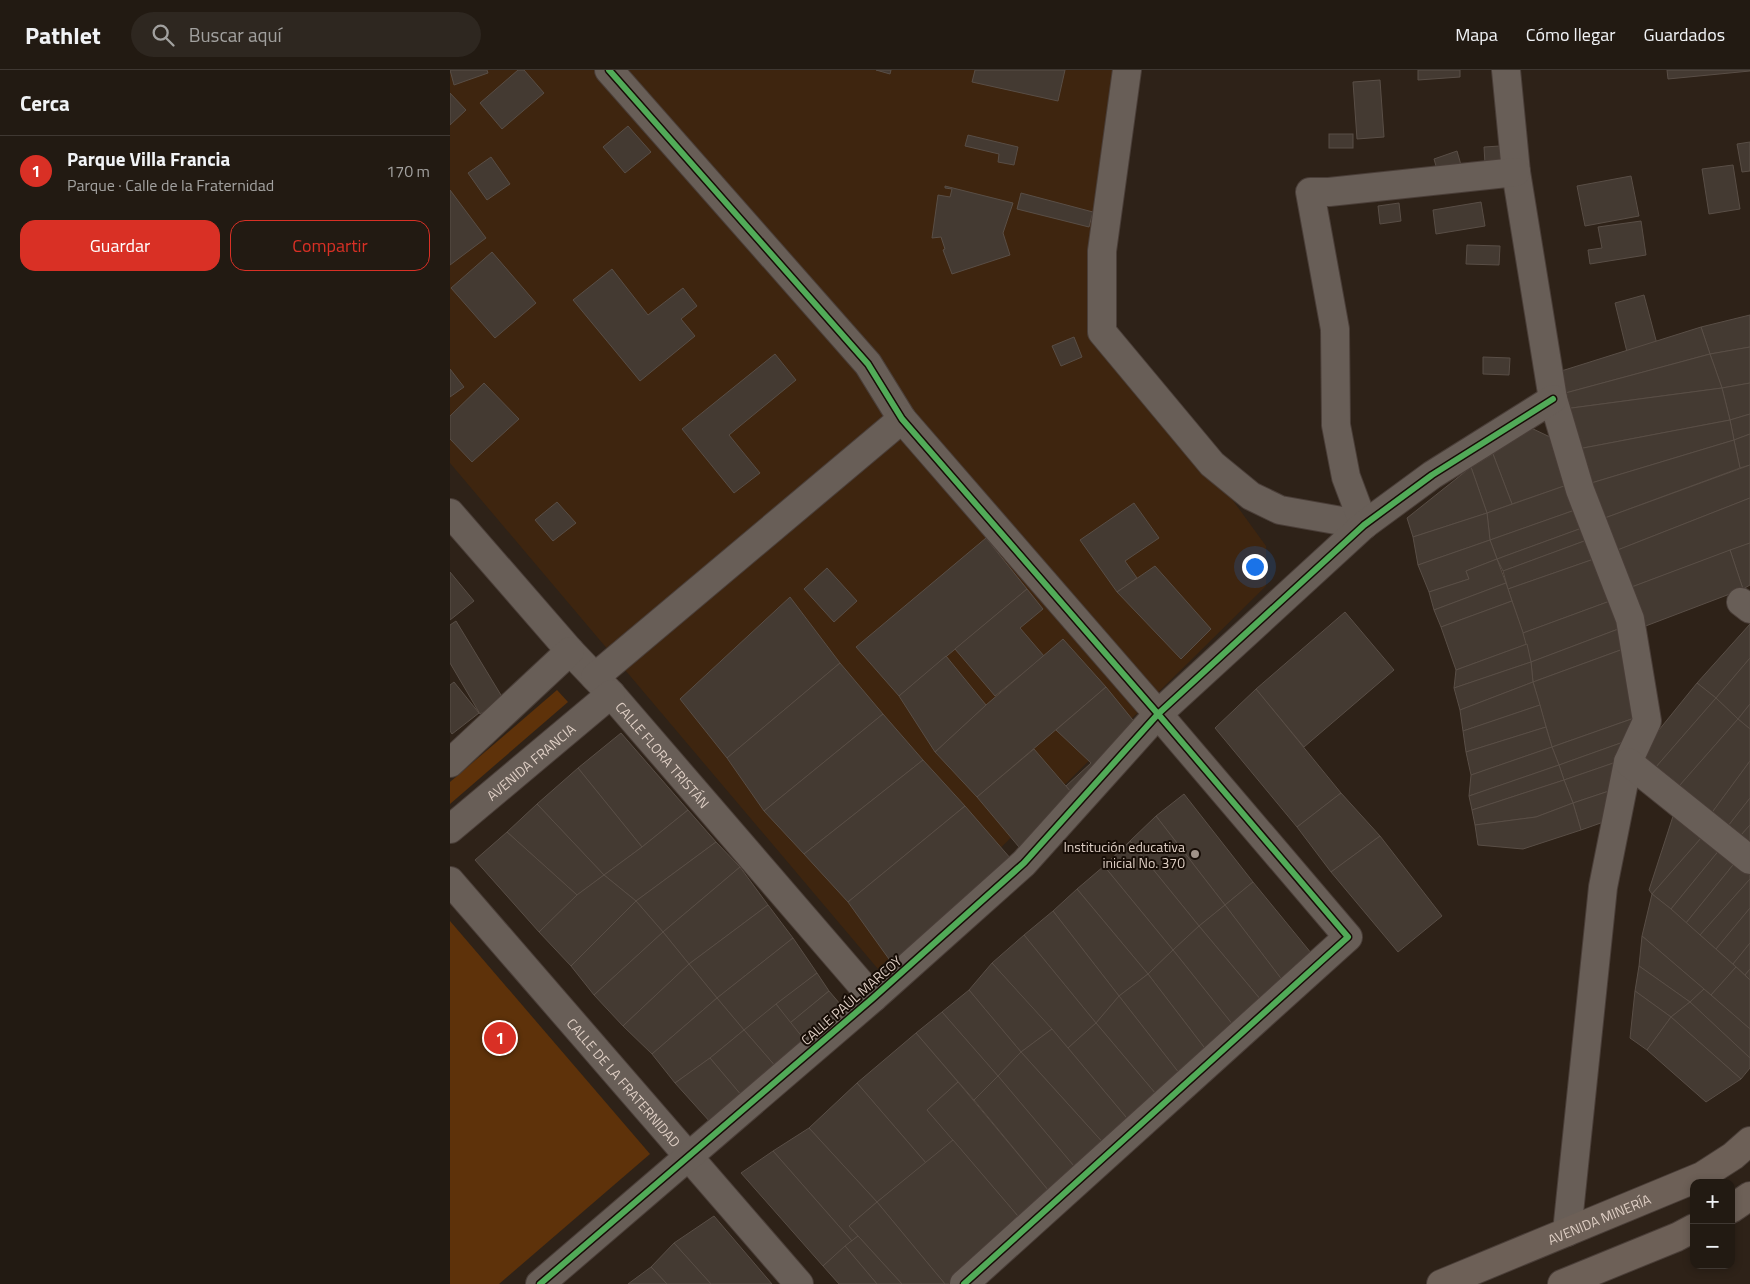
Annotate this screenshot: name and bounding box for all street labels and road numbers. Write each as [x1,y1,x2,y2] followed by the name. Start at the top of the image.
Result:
[611,696,715,812] street label: CALLE FLORA TRISTÁN
[481,718,580,805] street label: AVENIDA FRANCIA
[796,950,906,1050] street label: CALLE PAÚL MARCOY
[562,1013,686,1151] street label: CALLE DE LA FRATERNIDAD
[1544,1188,1654,1249] street label: AVENIDA MINERÍA

